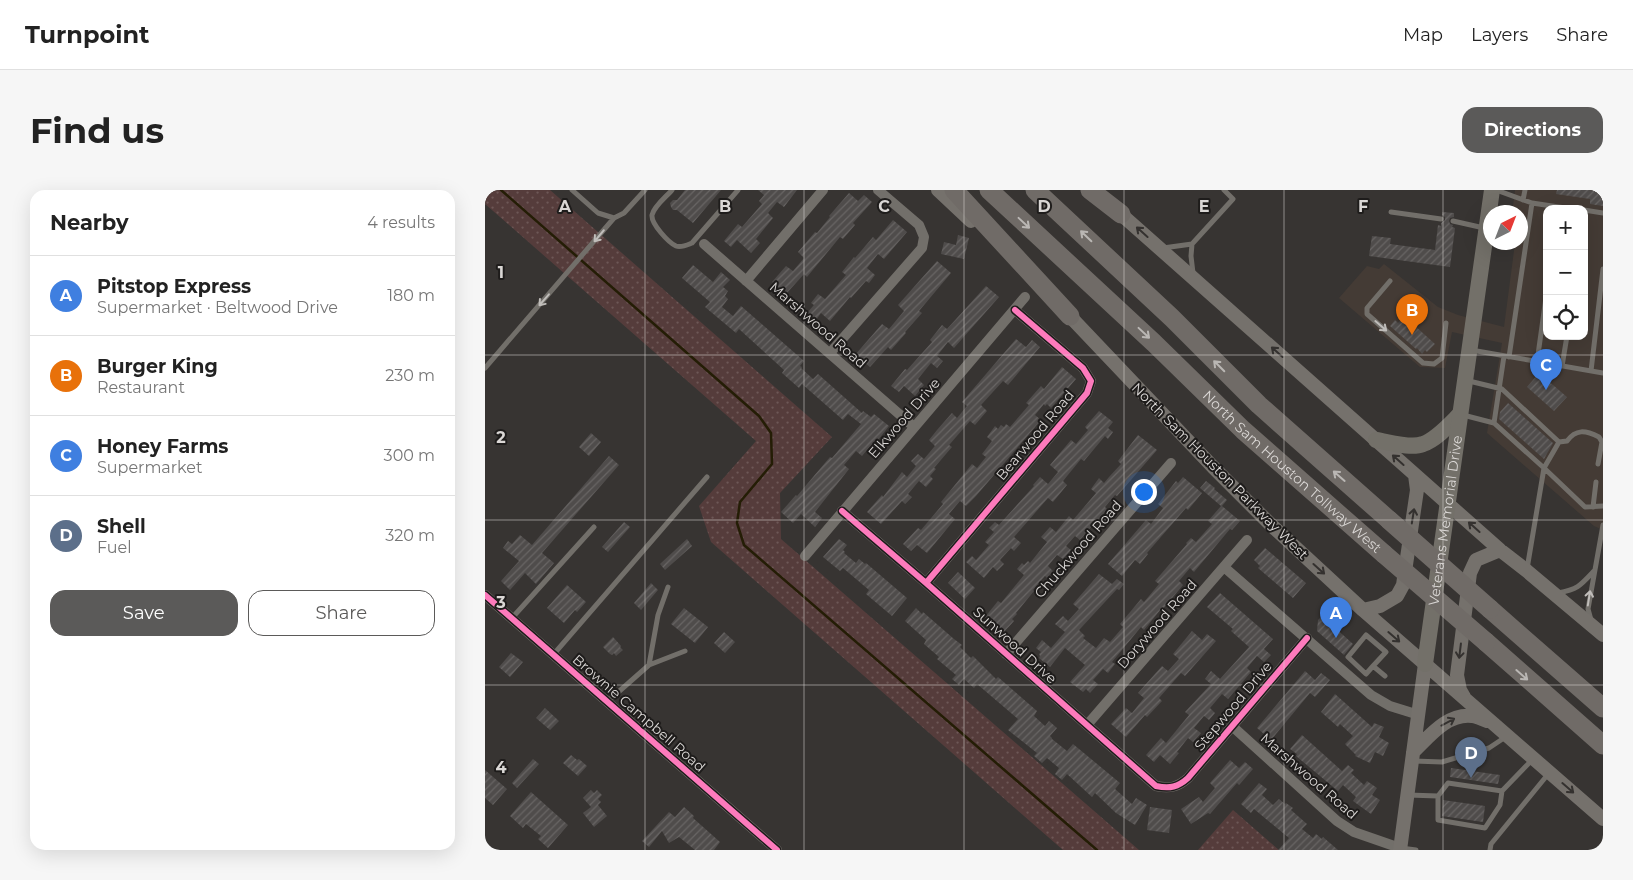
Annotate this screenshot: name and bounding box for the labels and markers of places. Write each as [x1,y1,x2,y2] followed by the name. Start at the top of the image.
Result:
[1396,294,1428,335] pin: B
[1530,349,1562,390] pin: C
[1320,597,1352,638] pin: A
[1455,737,1487,778] pin: D

